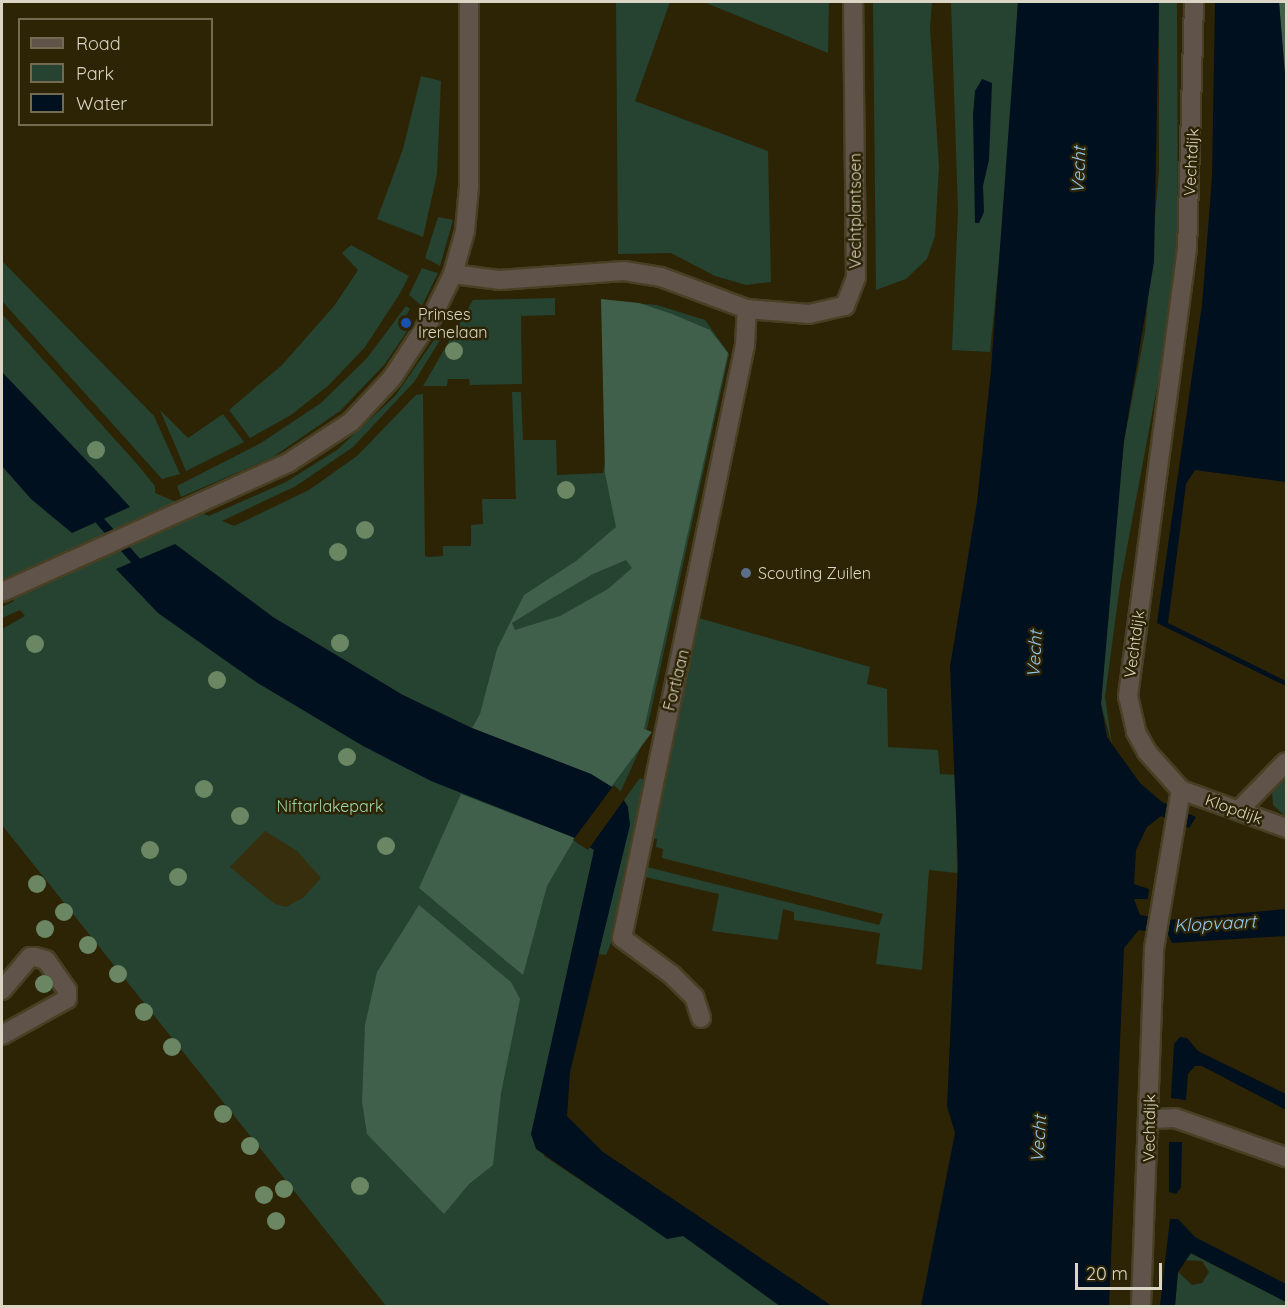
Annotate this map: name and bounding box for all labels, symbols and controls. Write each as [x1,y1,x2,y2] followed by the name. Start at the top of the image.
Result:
[18,18,213,126] legend
[76,32,121,55] text: Road
[76,62,114,85] text: Park
[76,92,127,115] text: Water
[1180,128,1202,196] street label: Vechtdijk
[1067,146,1091,194] water label: Vecht
[845,153,865,269] street label: Vechtplantsoen
[418,304,488,342] place label: Prinses Irenelaan
[399,316,413,330] marker: Prinses Irenelaan
[758,563,871,583] place label: Scouting Zuilen
[739,566,753,580] marker: Scouting Zuilen
[1120,609,1148,679] street label: Vechtdijk
[1023,630,1047,678] water label: Vecht
[659,647,693,713] street label: Fortlaan
[1203,790,1265,828] street label: Klopdijk
[277,796,383,816] park label: Niftarlakepark
[1173,911,1257,937] water label: Klopvaart
[1139,1094,1159,1162] street label: Vechtdijk
[1027,1115,1051,1163] water label: Vecht
[1078,1251,1165,1289] scale bar
[1086,1262,1128,1285] text: 20 m

